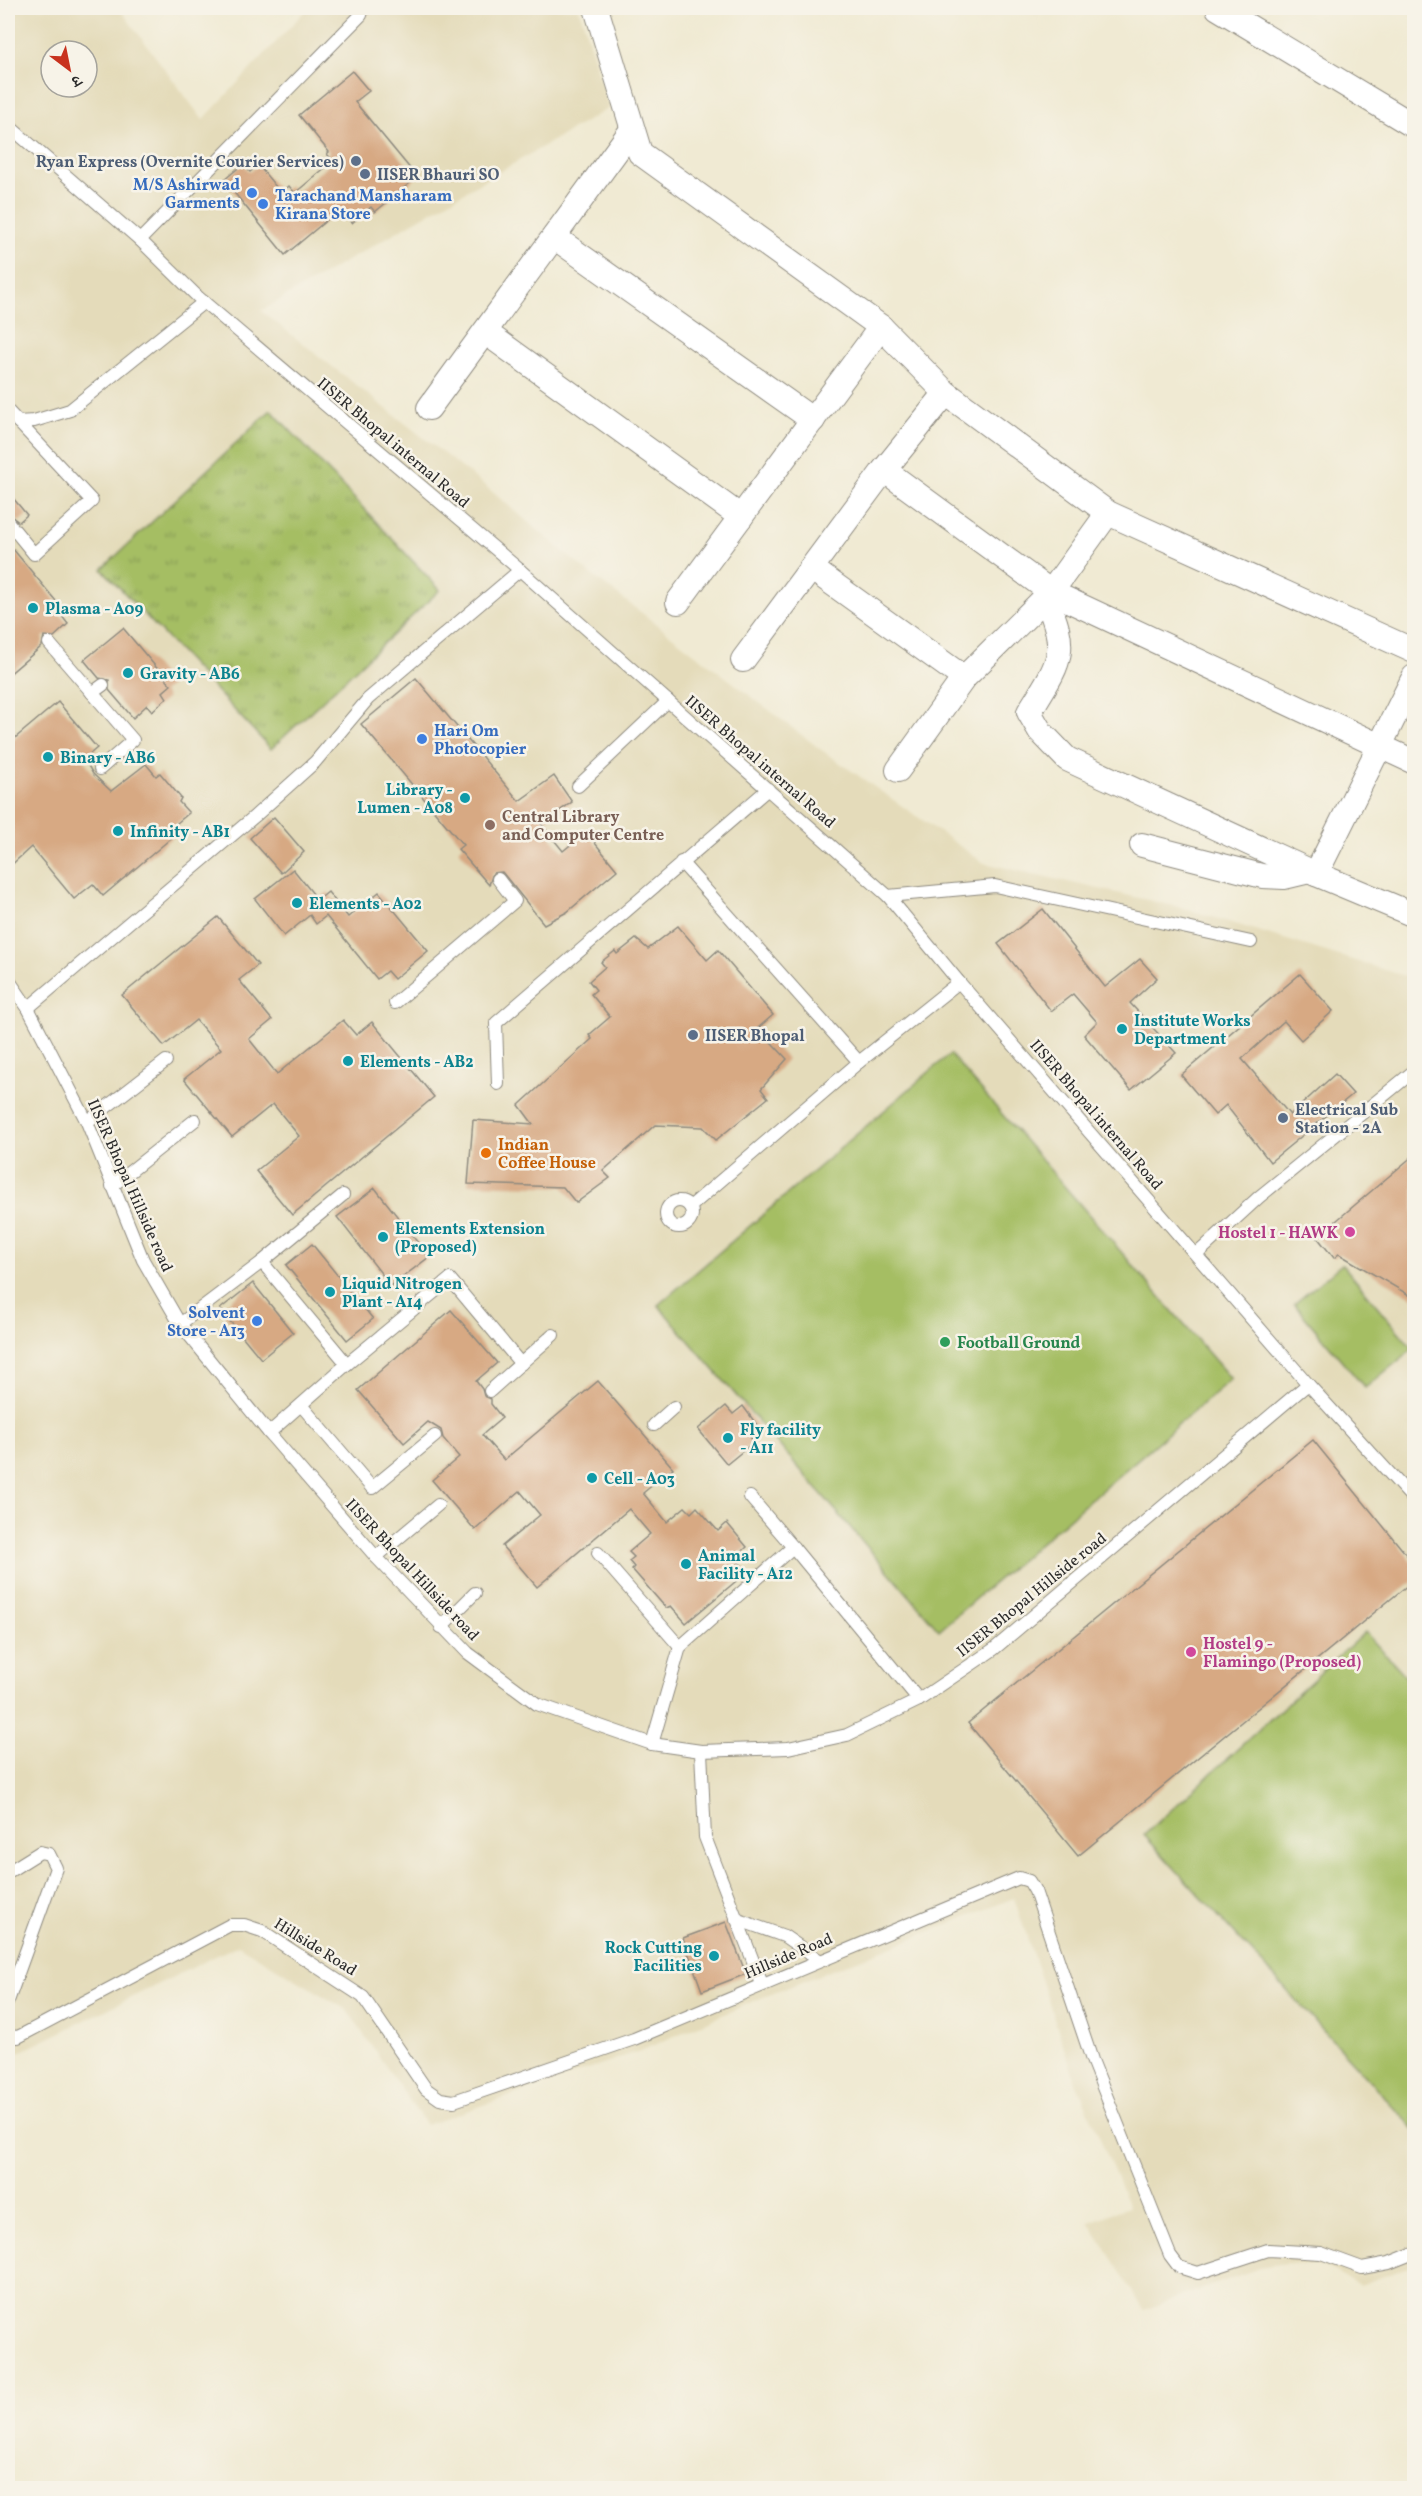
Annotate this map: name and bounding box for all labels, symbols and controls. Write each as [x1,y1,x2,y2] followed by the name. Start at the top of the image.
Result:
[39,39,99,99] north arrow
[65,68,86,92] text: उ
[36,152,344,174] place label: Ryan Express (Overnite Courier Services)
[349,154,363,168] marker: Ryan Express (Overnite Courier Services)
[377,165,500,187] place label: IISER Bhauri SO
[358,167,372,181] marker: IISER Bhauri SO
[133,175,240,215] place label: M/S Ashirwad Garments
[245,186,259,200] marker: M/S Ashirwad Garments
[275,186,452,226] place label: Tarachand Mansharam Kirana Store
[256,197,270,211] marker: Tarachand Mansharam Kirana Store
[312,373,474,514] street label: IISER Bhopal internal Road
[45,599,144,621] place label: Plasma - A09
[26,601,40,615] marker: Plasma - A09
[140,664,240,686] place label: Gravity - AB6
[121,666,135,680] marker: Gravity - AB6
[680,691,840,834] street label: IISER Bhopal internal Road
[434,721,527,761] place label: Hari Om Photocopier
[415,732,429,746] marker: Hari Om Photocopier
[60,748,155,770] place label: Binary - AB6
[41,750,55,764] marker: Binary - AB6
[357,780,453,820] place label: Library - Lumen - A08
[458,791,472,805] marker: Library - Lumen - A08
[502,807,664,847] place label: Central Library and Computer Centre
[483,818,497,832] marker: Central Library and Computer Centre
[130,822,230,844] place label: Infinity - AB1
[111,824,125,838] marker: Infinity - AB1
[309,894,422,916] place label: Elements - A02
[290,896,304,910] marker: Elements - A02
[1134,1011,1251,1051] place label: Institute Works Department
[1115,1022,1129,1036] marker: Institute Works Department
[705,1026,805,1048] place label: IISER Bhopal
[686,1028,700,1042] marker: IISER Bhopal
[1024,1035,1167,1195] street label: IISER Bhopal internal Road
[360,1052,474,1074] place label: Elements - AB2
[341,1054,355,1068] marker: Elements - AB2
[81,1096,177,1276] street label: IISER Bhopal Hillside road
[1295,1100,1399,1140] place label: Electrical Sub Station - 2A
[1276,1111,1290,1125] marker: Electrical Sub Station - 2A
[498,1135,596,1175] place label: Indian Coffee House
[479,1146,493,1160] marker: Indian Coffee House
[395,1219,545,1259] place label: Elements Extension (Proposed)
[1218,1223,1338,1245] place label: Hostel 1 - HAWK
[1343,1225,1357,1239] marker: Hostel 1 - HAWK
[376,1230,390,1244] marker: Elements Extension (Proposed)
[342,1274,463,1314] place label: Liquid Nitrogen Plant - A14
[323,1285,337,1299] marker: Liquid Nitrogen Plant - A14
[167,1303,245,1343] place label: Solvent Store - A13
[250,1314,264,1328] marker: Solvent Store - A13
[957,1333,1081,1355] place label: Football Ground
[938,1335,952,1349] marker: Football Ground
[740,1420,821,1460] place label: Fly facility - A11
[721,1431,735,1445] marker: Fly facility - A11
[604,1469,675,1491] place label: Cell - A03
[585,1471,599,1485] marker: Cell - A03
[340,1494,483,1646] street label: IISER Bhopal Hillside road
[953,1528,1112,1663] street label: IISER Bhopal Hillside road
[698,1546,793,1586] place label: Animal Facility - A12
[679,1557,693,1571] marker: Animal Facility - A12
[1203,1634,1361,1674] place label: Hostel 9 - Flamingo (Proposed)
[1184,1645,1198,1659] marker: Hostel 9 - Flamingo (Proposed)
[269,1913,361,1982] street label: Hillside Road
[741,1928,836,1985] street label: Hillside Road
[605,1938,702,1978] place label: Rock Cutting Facilities
[707,1949,721,1963] marker: Rock Cutting Facilities

